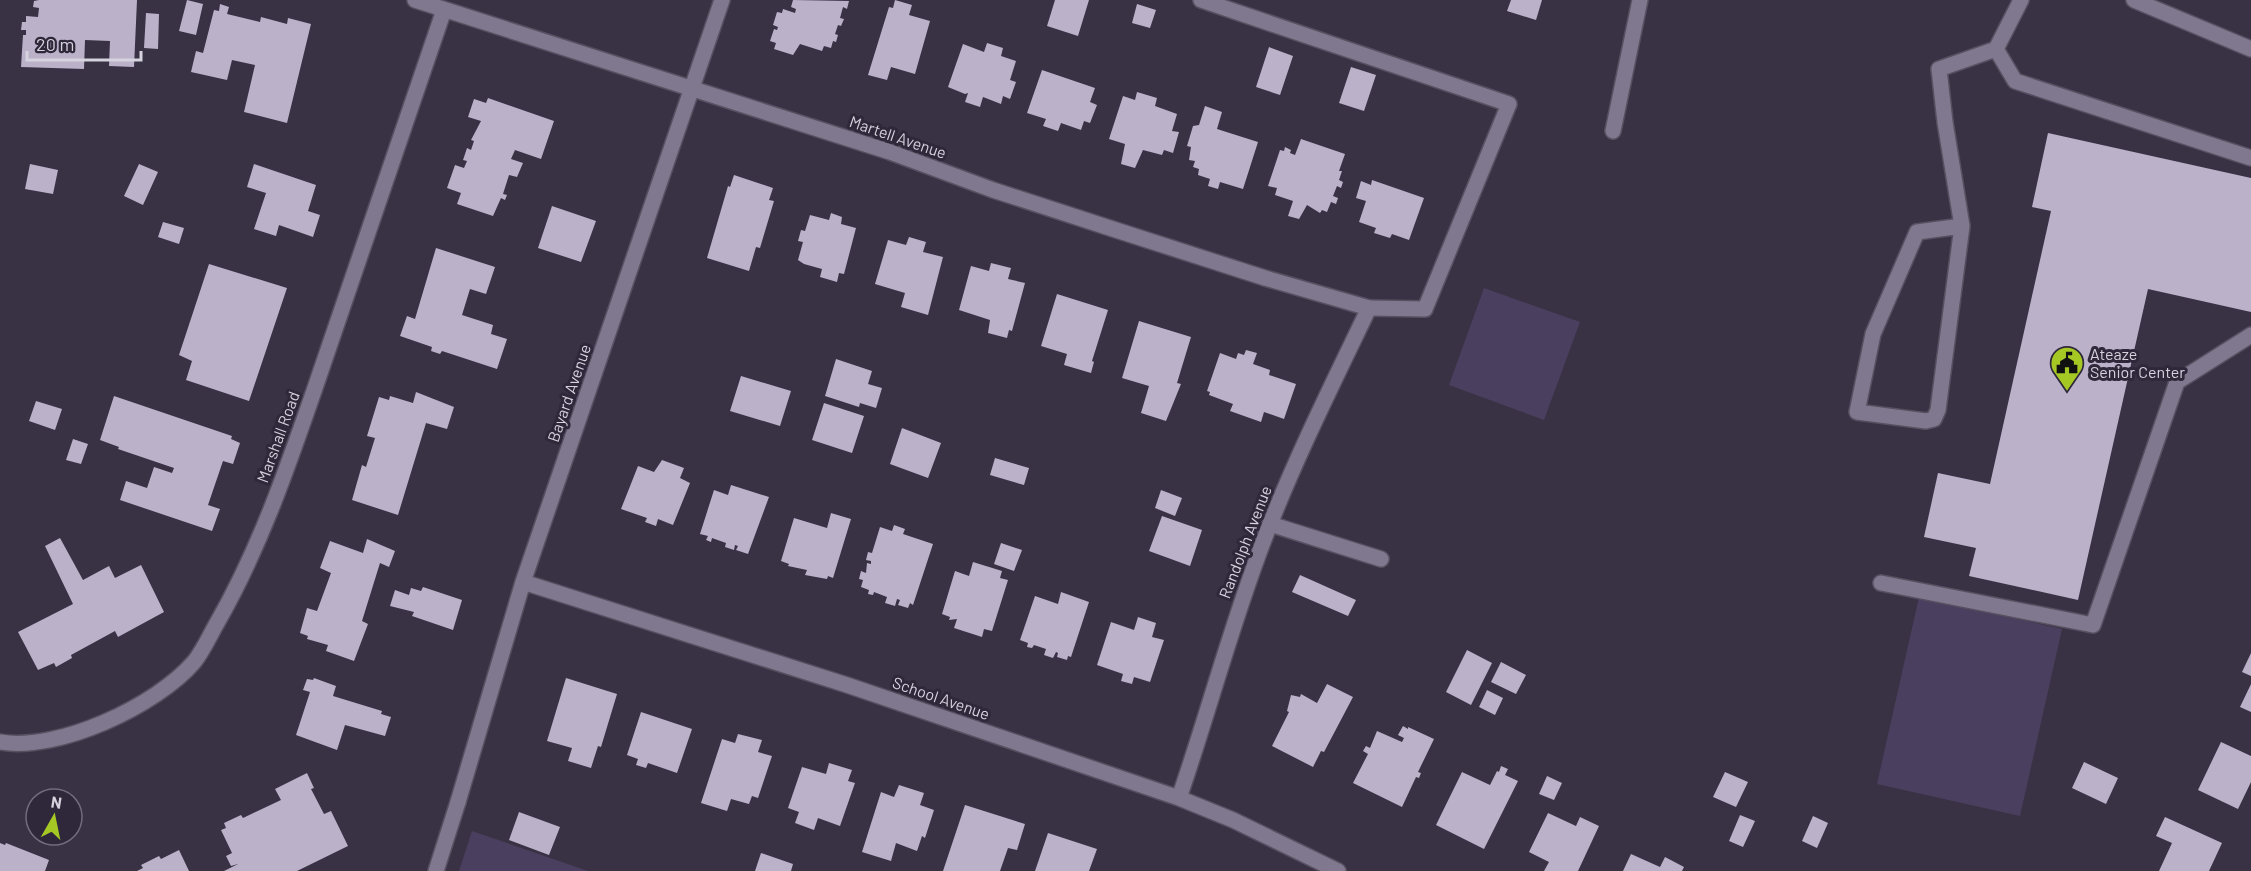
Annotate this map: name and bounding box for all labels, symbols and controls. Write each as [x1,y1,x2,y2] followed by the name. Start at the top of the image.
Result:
[27,24,141,62] scale bar
[36,33,74,55] text: 20 m
[847,111,949,162] street label: Martell Avenue
[543,342,594,444] street label: Bayard Avenue
[2090,344,2185,381] place label: Ateaze Senior Center
[2049,345,2085,392] public building icon: Ateaze Senior Center
[252,389,303,485] street label: Marshall Road
[1214,483,1275,601] street label: Randolph Avenue
[890,672,992,723] street label: School Avenue
[24,787,84,847] north arrow
[50,791,63,812] text: N

